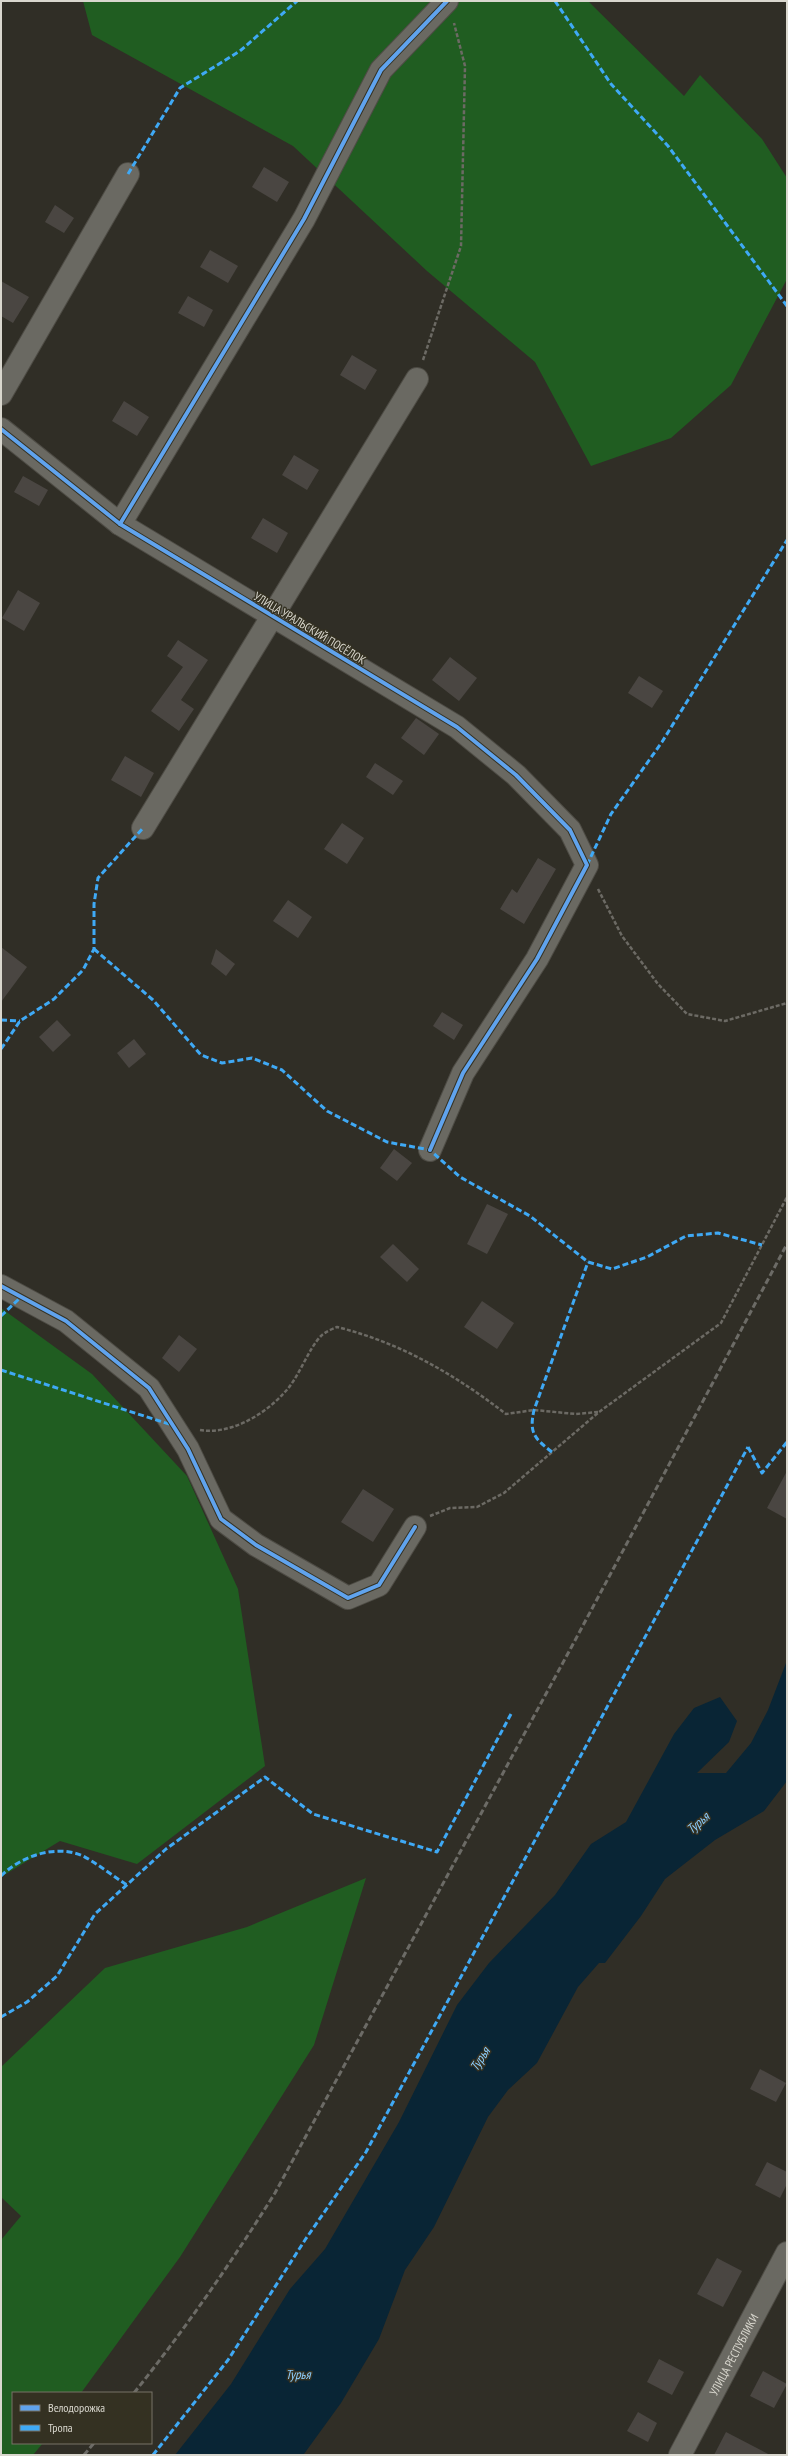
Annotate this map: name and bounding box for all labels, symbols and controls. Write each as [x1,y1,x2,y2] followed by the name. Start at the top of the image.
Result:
[251,589,369,667] street label: УЛИЦА УРАЛЬСКИЙ ПОСЁЛОК
[683,1808,714,1838] water label: Турья
[466,2043,494,2074] water label: Турья
[706,2311,761,2398] street label: УЛИЦА РЕСПУБЛИКИ
[286,2366,311,2383] water label: Турья
[12,2392,152,2444] legend
[48,2400,105,2415] text: Велодорожка
[48,2420,73,2435] text: Тропа

